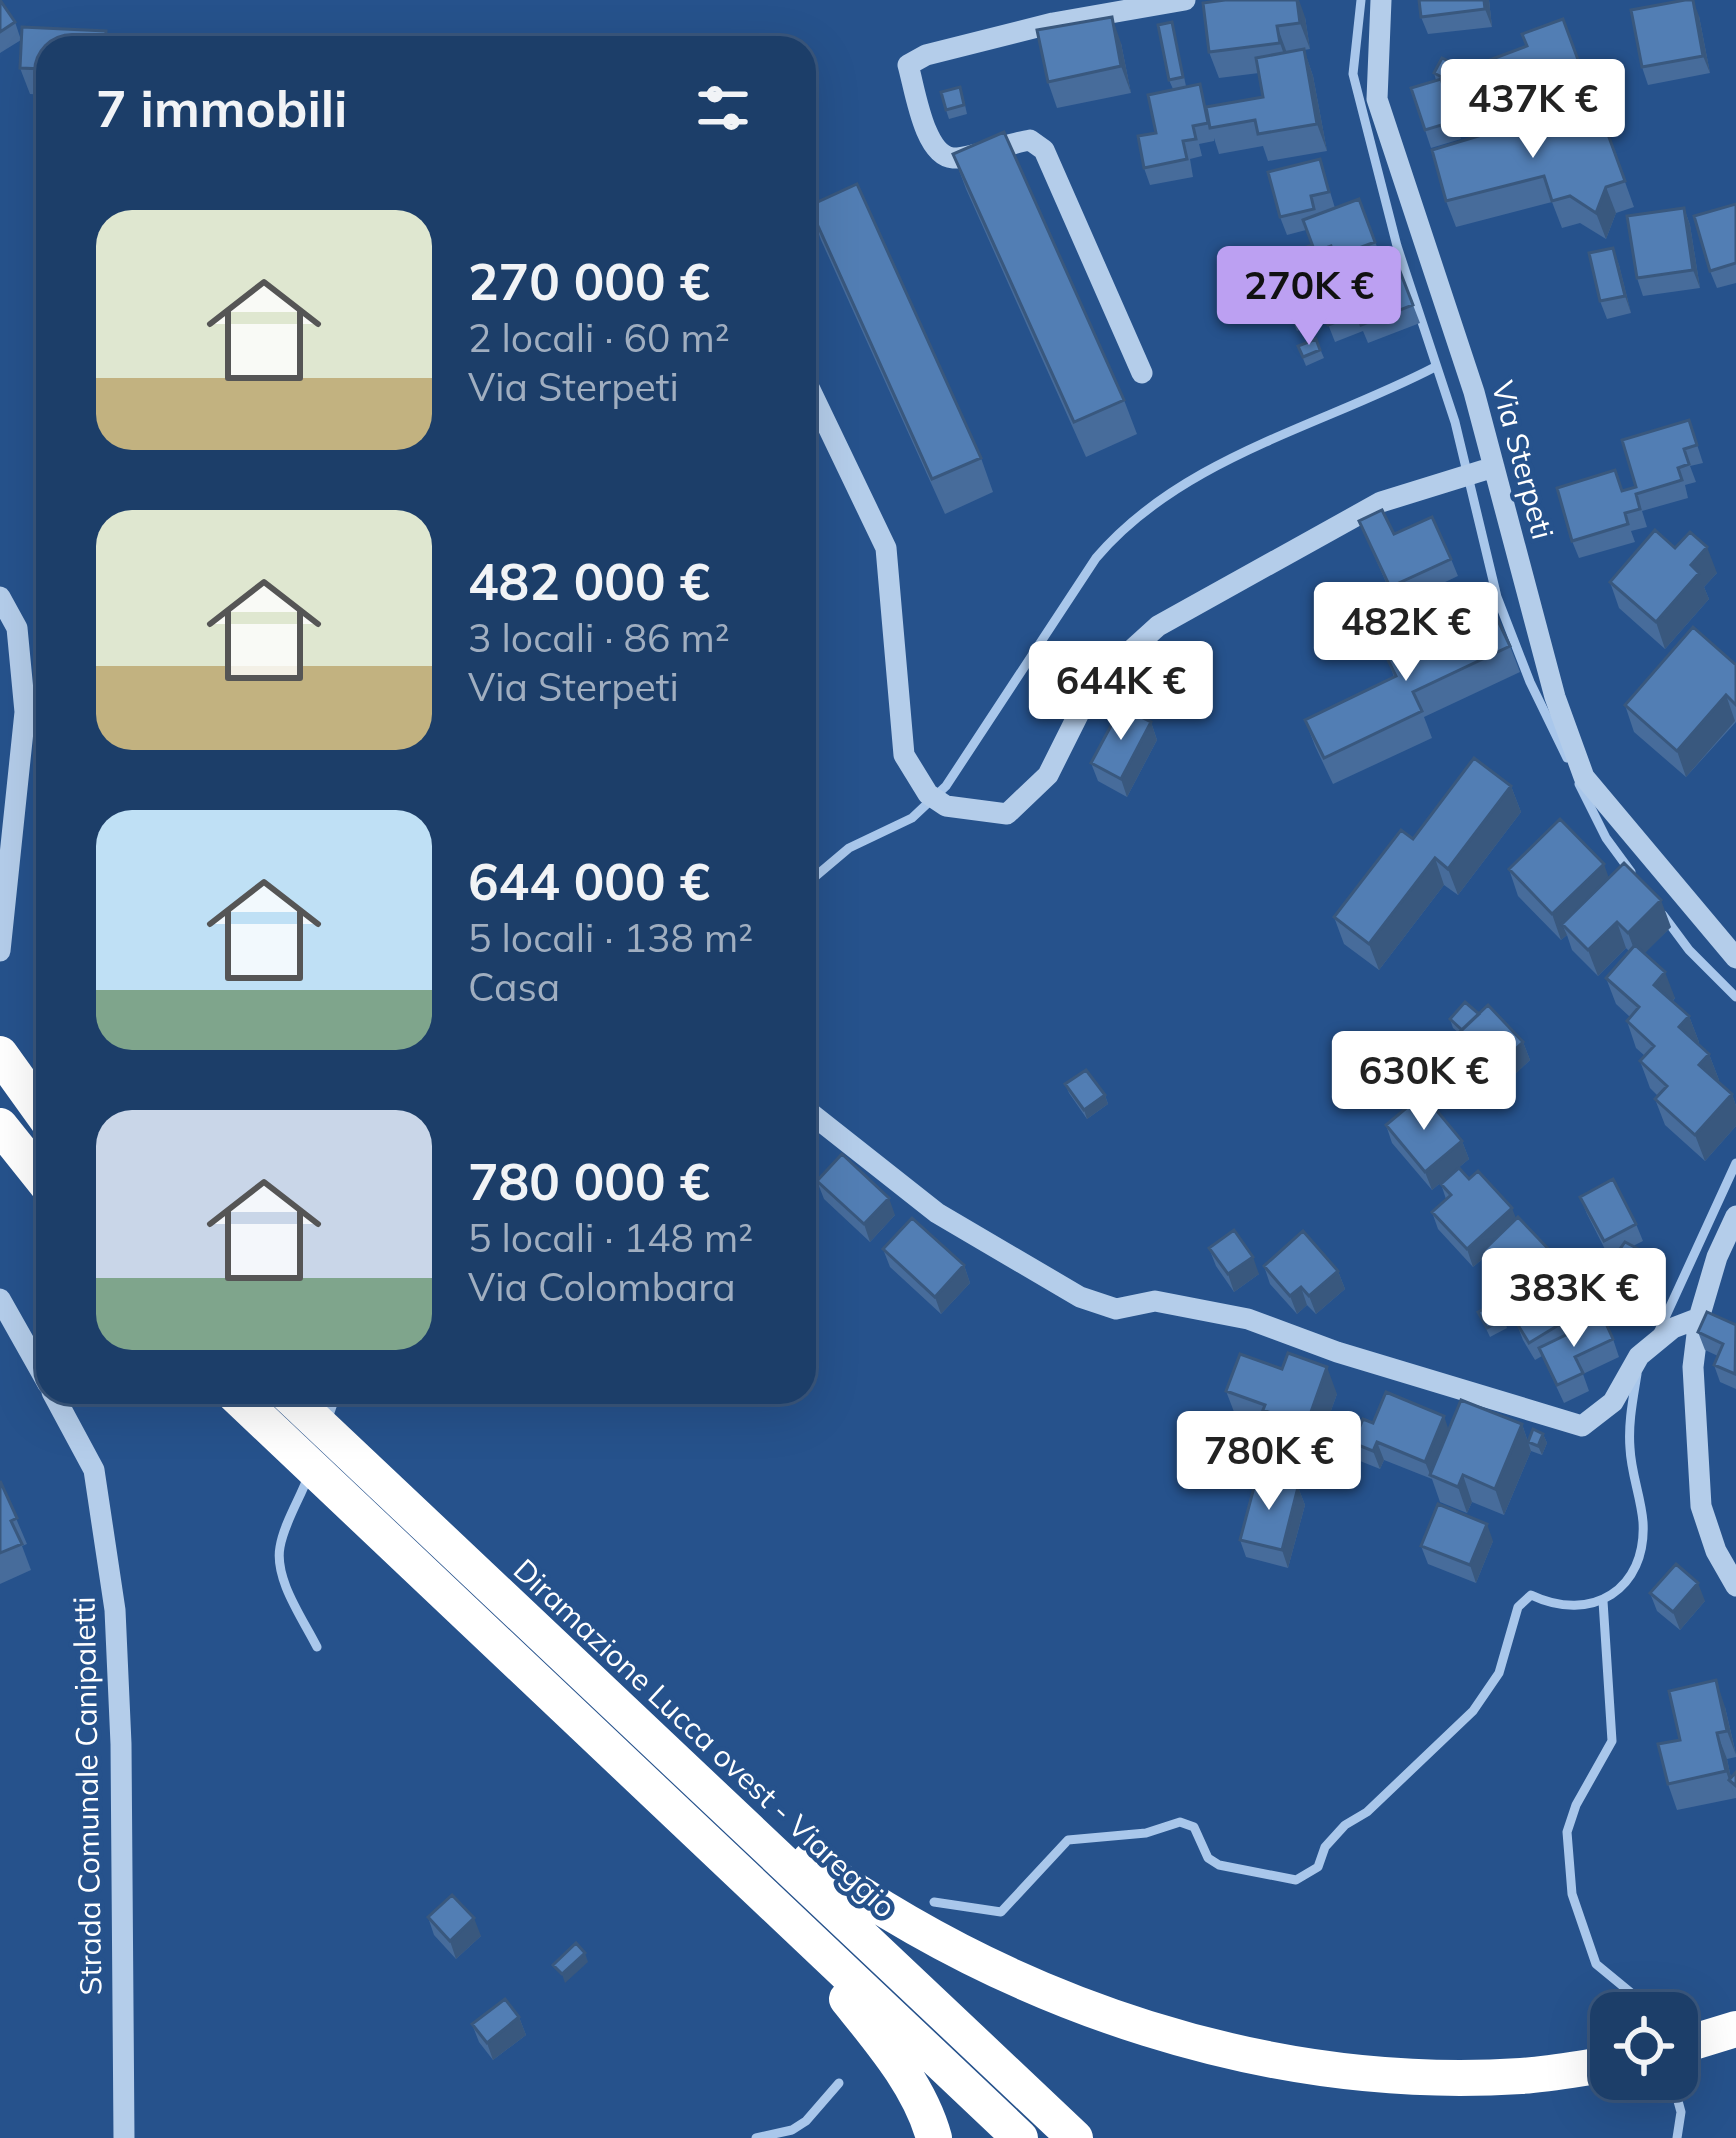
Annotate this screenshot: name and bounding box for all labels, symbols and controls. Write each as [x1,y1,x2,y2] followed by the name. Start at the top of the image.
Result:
[1435,59,1631,161] pin: 437K €
[1468,73,1598,122] text: 437K €
[690,75,756,141] icon: filters
[96,76,347,140] text: 7 immobili
[1211,246,1407,348] pin: 270K €
[468,249,710,313] text: 270 000 €
[192,258,336,402] icon: home
[1244,260,1374,309] text: 270K €
[468,313,730,362] text: 2 locali · 60 m²
[468,362,679,411] text: Via Sterpeti
[1484,377,1562,543] street label: Via Sterpeti
[468,549,710,613] text: 482 000 €
[192,558,336,702] icon: home
[1308,582,1504,684] pin: 482K €
[1341,596,1471,645] text: 482K €
[468,613,730,662] text: 3 locali · 86 m²
[1023,641,1219,743] pin: 644K €
[1056,655,1186,704] text: 644K €
[468,662,679,711] text: Via Sterpeti
[468,849,710,913] text: 644 000 €
[192,858,336,1002] icon: home
[468,913,753,962] text: 5 locali · 138 m²
[468,962,560,1011] text: Casa
[1326,1031,1522,1133] pin: 630K €
[1359,1045,1489,1094] text: 630K €
[468,1149,710,1213] text: 780 000 €
[192,1158,336,1302] icon: home
[468,1213,753,1262] text: 5 locali · 148 m²
[1476,1248,1672,1350] pin: 383K €
[468,1262,736,1311] text: Via Colombara
[1509,1262,1639,1311] text: 383K €
[1171,1411,1367,1513] pin: 780K €
[1204,1425,1334,1474] text: 780K €
[506,1551,904,1925] street label: Diramazione Lucca ovest - Viareggio
[65,1596,109,1996] street label: Strada Comunale Canipaletti
[1590,1992,1698,2100] map controls
[1590,1992,1698,2100] button: locate

